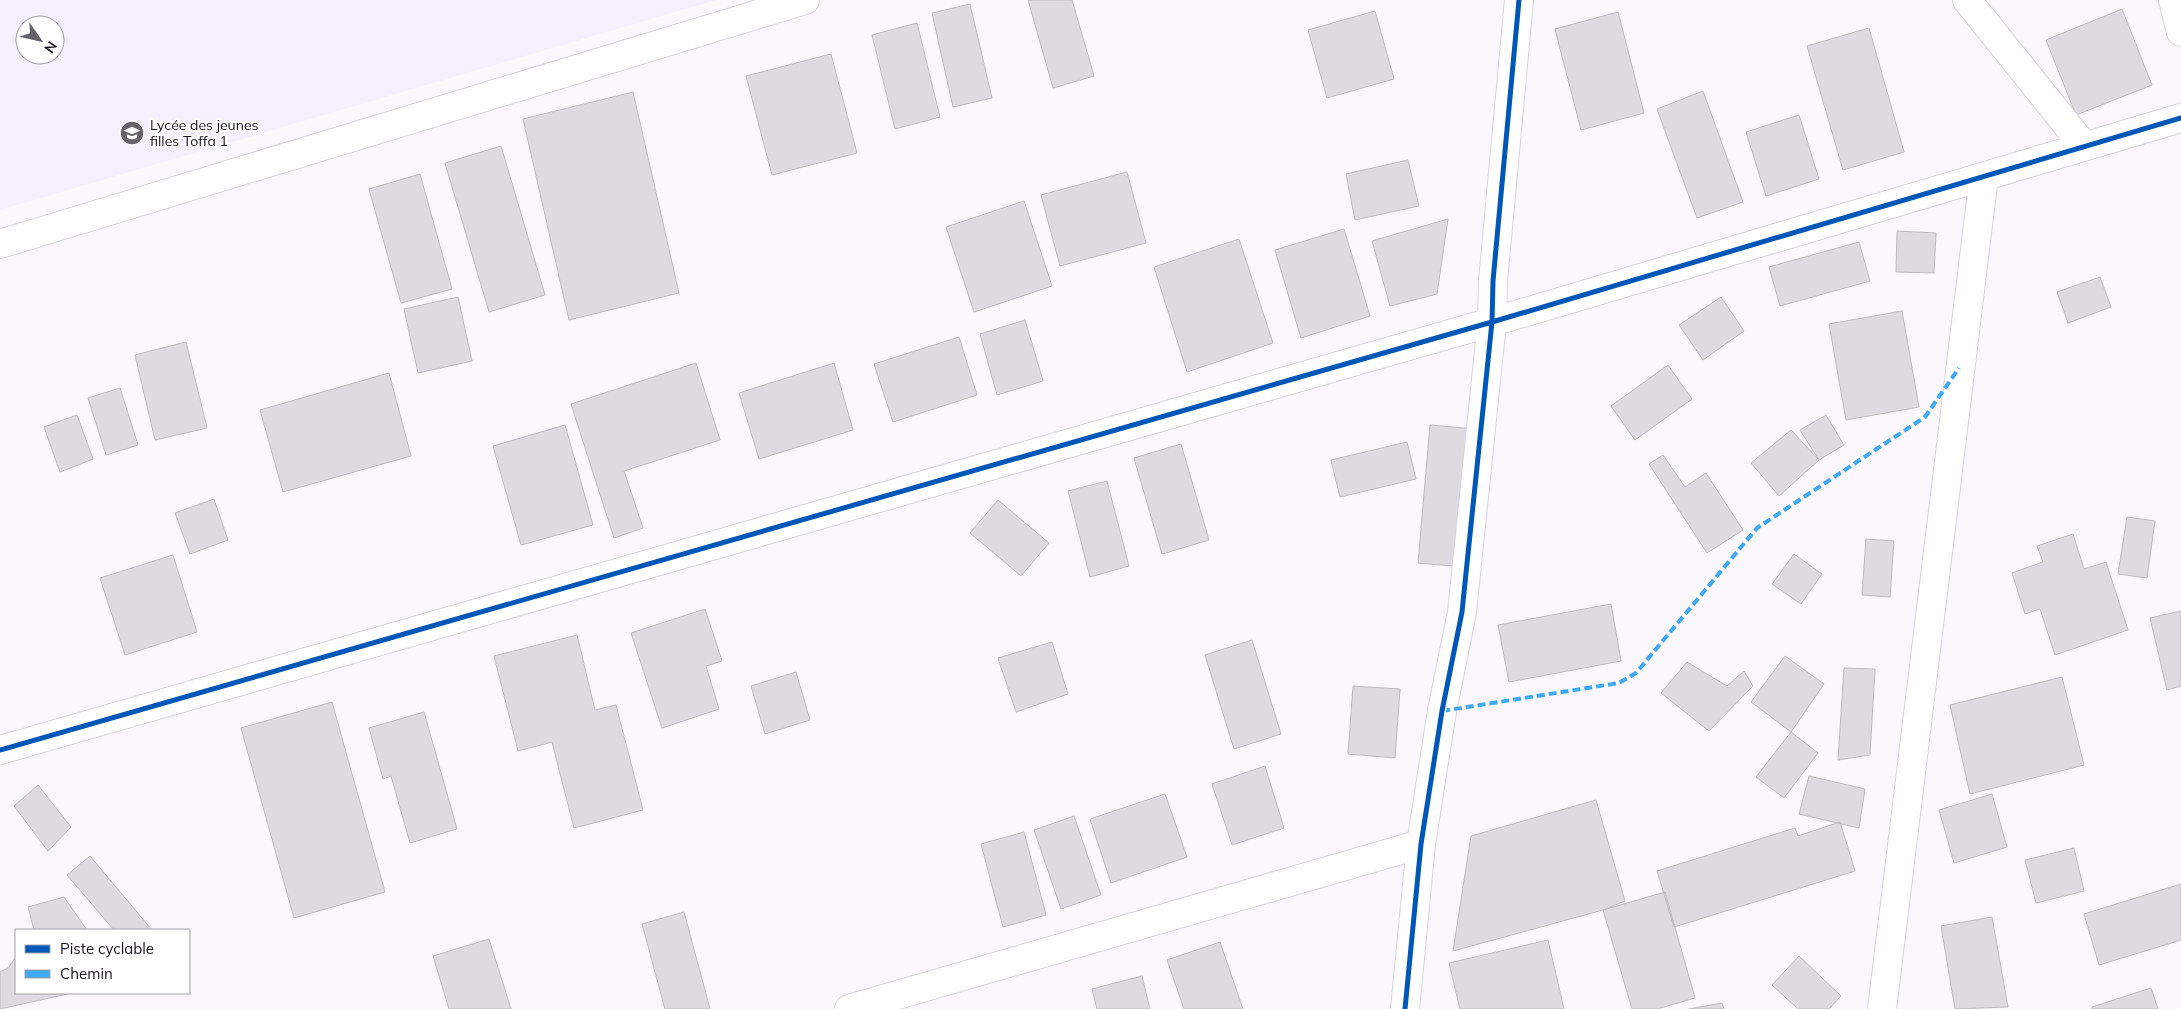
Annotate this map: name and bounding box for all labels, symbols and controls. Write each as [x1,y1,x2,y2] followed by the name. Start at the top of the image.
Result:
[15,15,65,65] north arrow
[40,38,61,57] text: N
[150,116,259,150] place label: Lycée des jeunes filles Toffa 1
[119,120,145,146] school or university icon: Lycée des jeunes filles Toffa 1
[15,929,190,994] legend
[60,939,154,958] text: Piste cyclable
[60,964,113,983] text: Chemin

